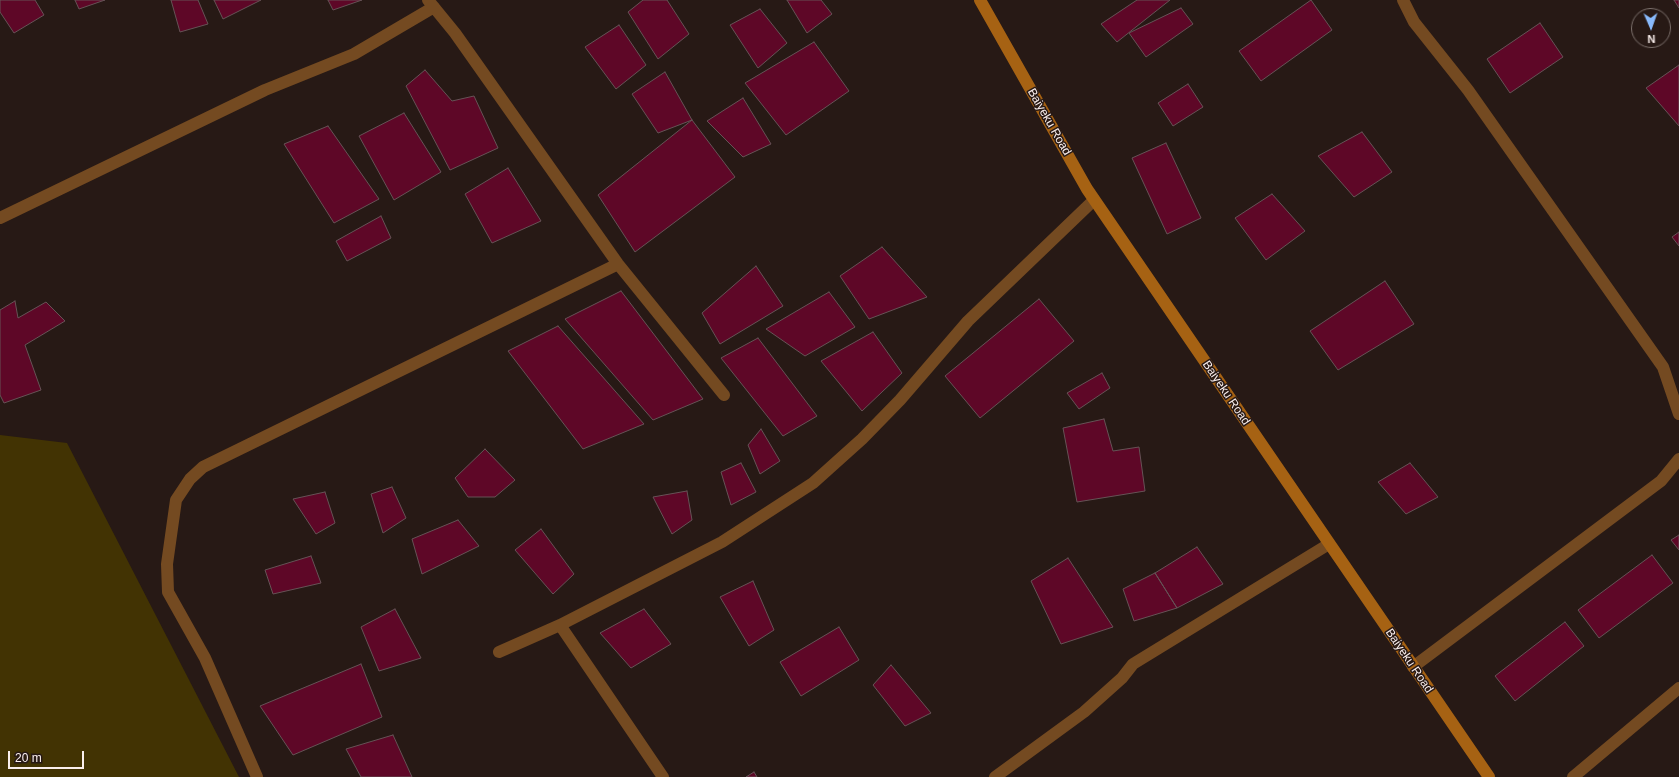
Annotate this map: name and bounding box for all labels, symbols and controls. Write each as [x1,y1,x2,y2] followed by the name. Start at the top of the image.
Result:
[1631,8,1671,48] north arrow
[1647,33,1656,45] text: N
[1024,86,1074,158] street label: Baiyeku Road
[1199,358,1253,428] street label: Baiyeku Road
[1382,626,1436,696] street label: Baiyeku Road
[10,743,86,769] scale bar
[15,751,42,765] text: 20 m

